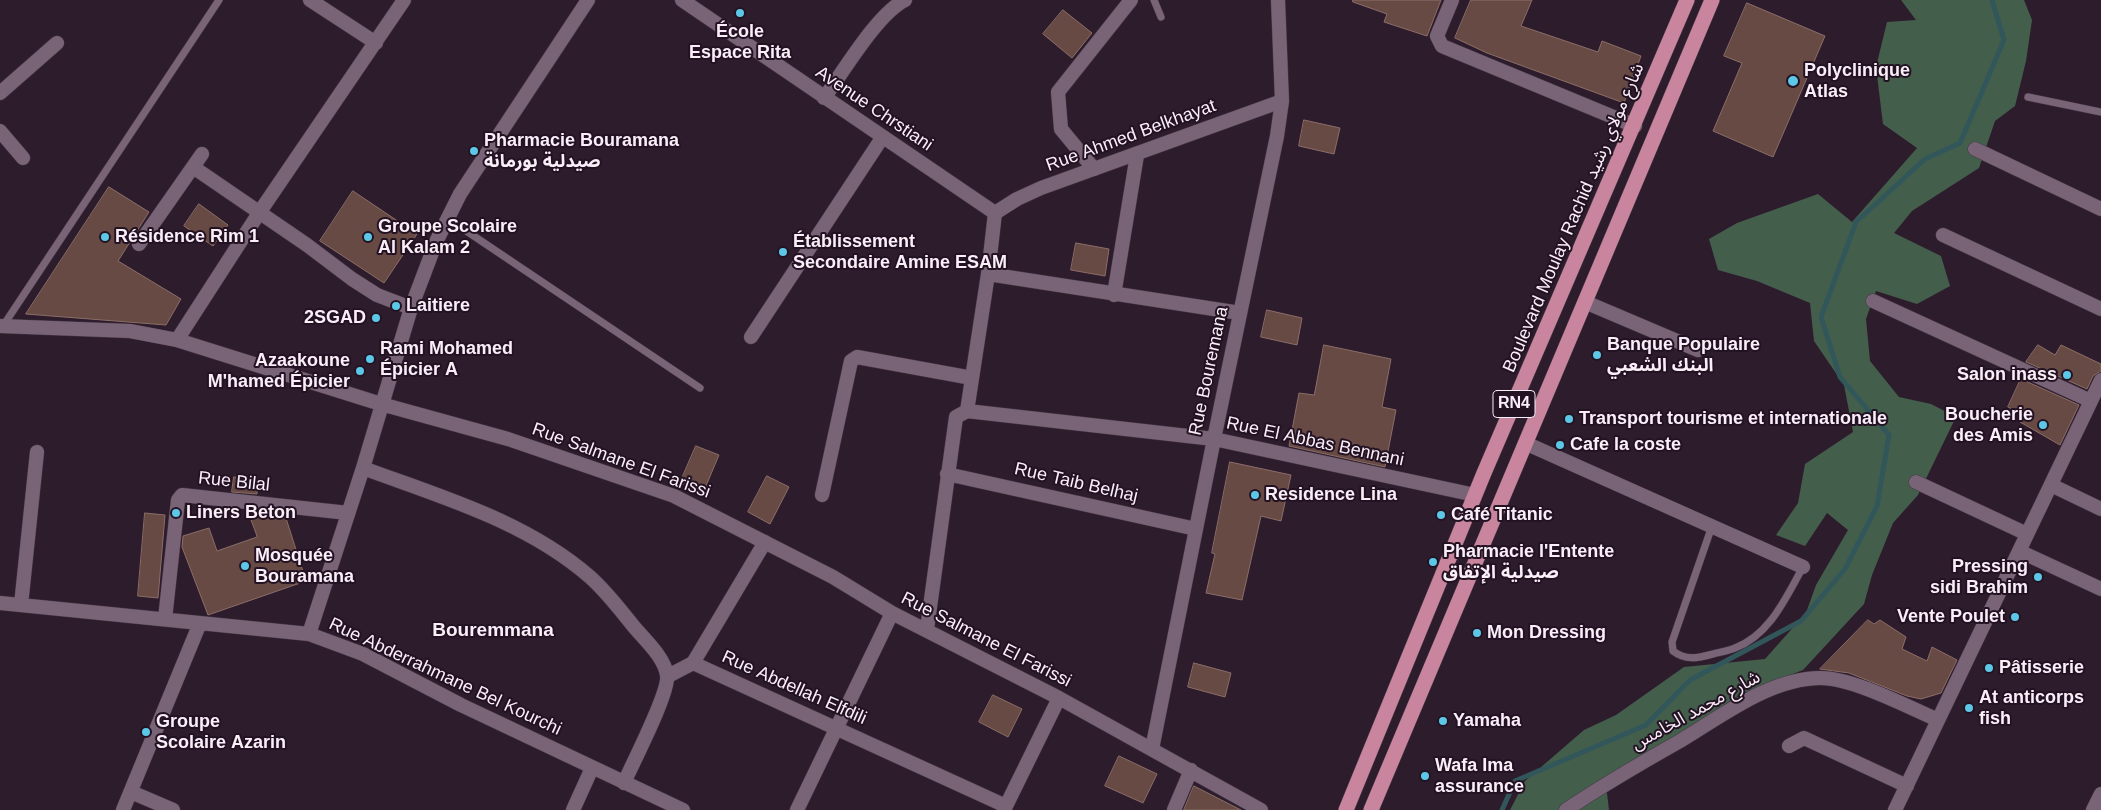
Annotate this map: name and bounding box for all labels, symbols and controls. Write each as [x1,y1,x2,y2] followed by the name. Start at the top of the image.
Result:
[734,7,746,19] marker: École Espace Rita
[689,21,791,64] place label: École Espace Rita
[1499,60,1649,376] street label: Boulevard Moulay Rachid شارع مولاي رشيد
[1804,60,1910,102] place label: Polyclinique Atlas
[811,62,937,156] street label: Avenue Chrstiani
[1786,74,1800,88] marker: Polyclinique Atlas
[1043,95,1219,177] street label: Rue Ahmed Belkhayat
[484,130,679,172] place label: Pharmacie Bouramana صيدلية بورمانة
[468,145,480,157] marker: Pharmacie Bouramana صيدلية بورمانة
[378,216,517,258] place label: Groupe Scolaire Al Kalam 2
[115,226,259,248] place label: Résidence Rim 1
[99,231,111,243] marker: Résidence Rim 1
[362,231,374,243] marker: Groupe Scolaire Al Kalam 2
[793,231,1007,274] place label: Établissement Secondaire Amine ESAM
[777,246,789,258] marker: Établissement Secondaire Amine ESAM
[406,295,470,317] place label: Laitiere
[390,300,402,312] marker: Laitiere
[1185,305,1233,437] street label: Rue Bouremana
[304,307,366,329] place label: 2SGAD
[370,312,382,324] marker: 2SGAD
[1607,334,1760,376] place label: Banque Populaire البنك الشعبي
[380,338,513,380] place label: Rami Mohamed Épicier A
[1591,349,1603,361] marker: Banque Populaire البنك الشعبي
[208,350,350,392] place label: Azaakoune M'hamed Épicier
[364,353,376,365] marker: Rami Mohamed Épicier A
[1957,364,2057,386] place label: Salon inass
[354,365,366,377] marker: Azaakoune M'hamed Épicier
[2061,369,2073,381] marker: Salon inass
[1493,390,1535,418] road number: RN4
[1945,404,2033,446] place label: Boucherie des Amis
[1579,408,1887,430] place label: Transport tourisme et internationale
[1224,413,1406,471] street label: Rue El Abbas Bennani
[1563,413,1575,425] marker: Transport tourisme et internationale
[529,419,713,503] street label: Rue Salmane El Farissi
[2037,419,2049,431] marker: Boucherie des Amis
[1570,434,1681,456] place label: Cafe la coste
[1554,439,1566,451] marker: Cafe la coste
[1012,458,1140,508] street label: Rue Taib Belhaj
[197,467,271,497] street label: Rue Bilal
[1265,484,1397,506] place label: Residence Lina
[1249,489,1261,501] marker: Residence Lina
[186,502,296,524] place label: Liners Beton
[1451,504,1553,526] place label: Café Titanic
[170,507,182,519] marker: Liners Beton
[1435,509,1447,521] marker: Café Titanic
[1443,541,1614,584] place label: Pharmacie l'Entente صيدلية الإتفاق
[255,545,354,588] place label: Mosquée Bouramana
[1427,556,1439,568] marker: Pharmacie l'Entente صيدلية الإتفاق
[1930,556,2028,598] place label: Pressing sidi Brahim
[239,560,251,572] marker: Mosquée Bouramana
[2032,571,2044,583] marker: Pressing sidi Brahim
[897,588,1075,692] street label: Rue Salmane El Farissi
[1897,606,2005,628] place label: Vente Poulet
[2009,611,2021,623] marker: Vente Poulet
[325,614,565,740] street label: Rue Abderrahmane Bel Kourchi
[432,620,554,642] district label: Bouremmana
[1487,622,1606,644] place label: Mon Dressing
[1471,627,1483,639] marker: Mon Dressing
[718,646,870,730] street label: Rue Abdellah Elfdili
[1999,657,2084,679] place label: Pâtisserie
[1983,662,1995,674] marker: Pâtisserie
[1628,667,1764,755] street label: شارع محمد الخامس
[1979,687,2084,730] place label: At anticorps fish
[1963,702,1975,714] marker: At anticorps fish
[1453,710,1521,732] place label: Yamaha
[156,711,286,754] place label: Groupe Scolaire Azarin
[1437,715,1449,727] marker: Yamaha
[140,726,152,738] marker: Groupe Scolaire Azarin
[1435,755,1524,798] place label: Wafa Ima assurance
[1419,770,1431,782] marker: Wafa Ima assurance

